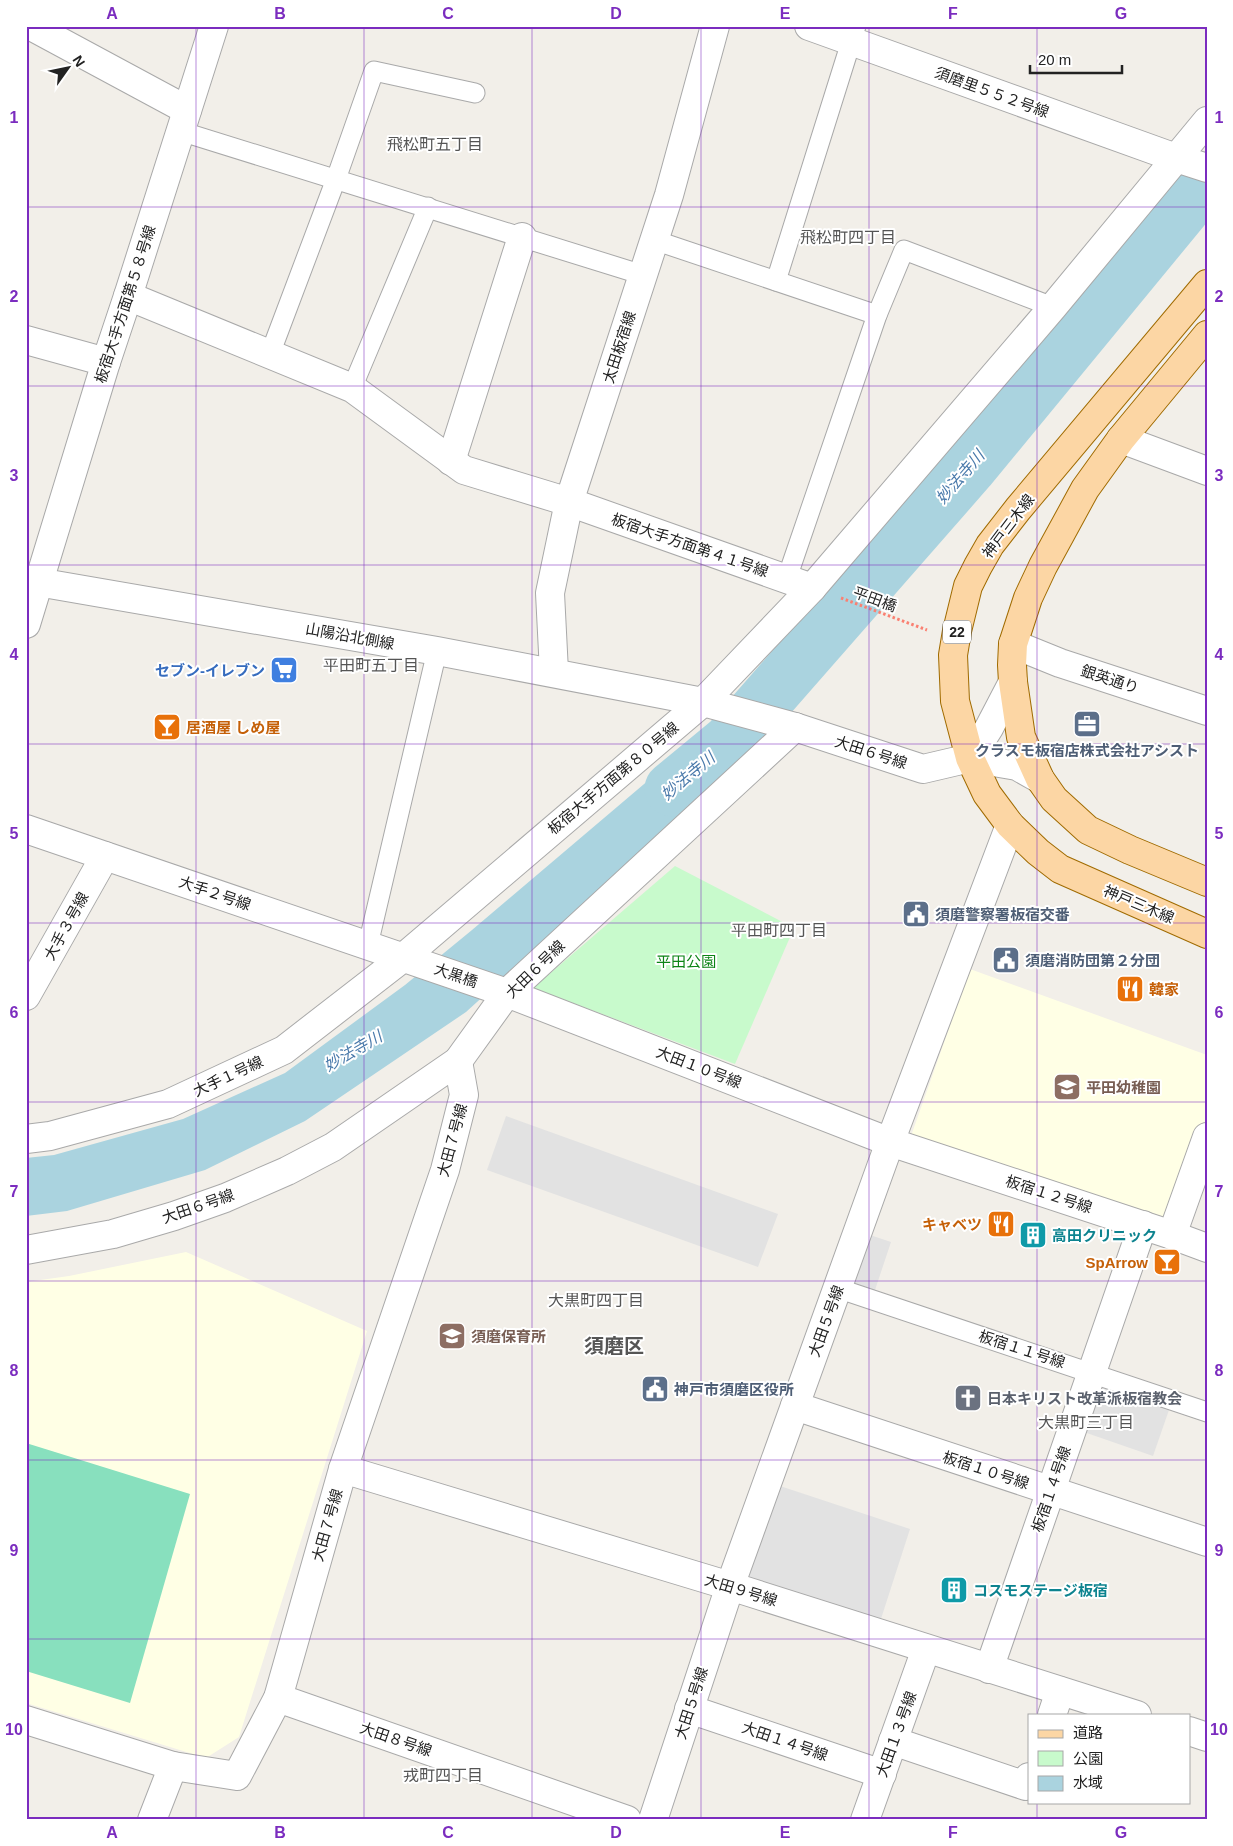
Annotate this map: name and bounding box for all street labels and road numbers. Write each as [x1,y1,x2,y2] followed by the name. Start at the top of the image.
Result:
[933,63,1051,121] street label: 須磨里５５２号線
[91,223,159,385] street label: 板宿大手方面第５８号線
[599,309,639,385] street label: 太田板宿線
[979,491,1037,561] street label: 神戸三木線
[609,510,771,580] street label: 板宿大手方面第４１号線
[851,583,899,615] street label: 平田橋
[304,620,396,652] street label: 山陽沿北側線
[943,620,971,644] road number: 22
[1079,662,1141,696] street label: 銀英通り
[544,718,682,838] street label: 板宿大手方面第８０号線
[833,732,909,772] street label: 大田６号線
[177,873,253,913] street label: 大手２号線
[1101,882,1177,926] street label: 神戸三木線
[40,889,92,963] street label: 大手３号線
[502,937,568,1001] street label: 大田６号線
[432,960,480,990] street label: 大黒橋
[654,1043,744,1091] street label: 大田１０号線
[190,1052,266,1100] street label: 大手１号線
[434,1102,470,1178] street label: 大田７号線
[1004,1172,1094,1216] street label: 板宿１２号線
[160,1186,236,1226] street label: 大田６号線
[805,1283,847,1359] street label: 大田５号線
[977,1327,1067,1371] street label: 板宿１１号線
[1028,1444,1074,1534] street label: 板宿１４号線
[941,1448,1031,1492] street label: 板宿１０号線
[308,1487,346,1563] street label: 大田７号線
[703,1571,779,1609] street label: 大田９号線
[671,1665,711,1741] street label: 大田５号線
[873,1689,919,1779] street label: 大田１３号線
[740,1718,830,1764] street label: 大田１４号線
[358,1719,434,1759] street label: 大田８号線

